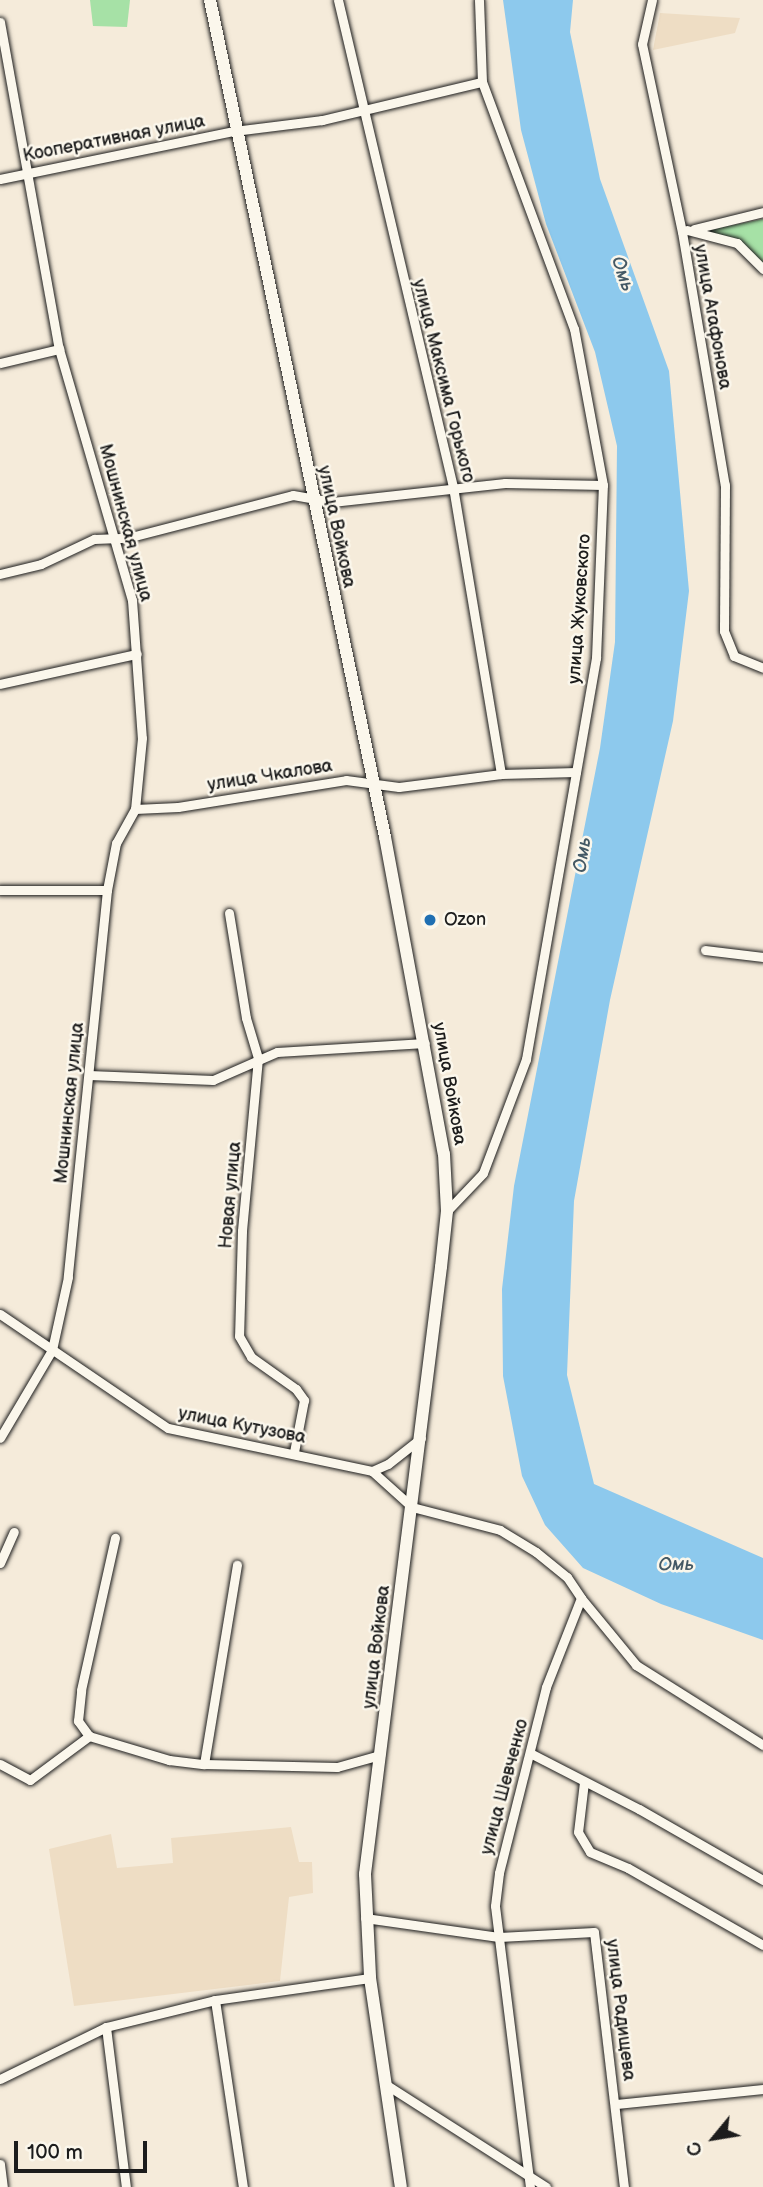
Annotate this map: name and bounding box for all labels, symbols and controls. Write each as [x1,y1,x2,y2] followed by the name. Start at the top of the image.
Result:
[21,111,207,167] street label: Кооперативная улица
[689,243,735,391] street label: улица Агафонова
[605,253,639,295] water label: Омь
[407,277,479,485] street label: улица Максима Горького
[94,442,156,604] street label: Мошнинская улица
[312,464,360,590] street label: улица Войкова
[564,533,596,685] street label: улица Жуковского
[206,755,334,797] street label: улица Чкалова
[569,836,597,874] water label: Омь
[444,909,486,931] place label: Ozon
[422,912,438,928] marker: Ozon
[51,1021,89,1185] street label: Мошнинская улица
[428,1021,470,1147] street label: улица Войкова
[216,1141,246,1249] street label: Новая улица
[176,1403,308,1449] street label: улица Кутузова
[658,1554,694,1576] water label: Омь
[359,1584,395,1710] street label: улица Войкова
[476,1717,534,1857] street label: улица Шевченко
[601,1938,639,2082] street label: улица Радищева
[679,2103,749,2173] north arrow
[18,2128,150,2172] scale bar
[682,2137,709,2160] text: С
[27,2140,83,2165] text: 100 m

